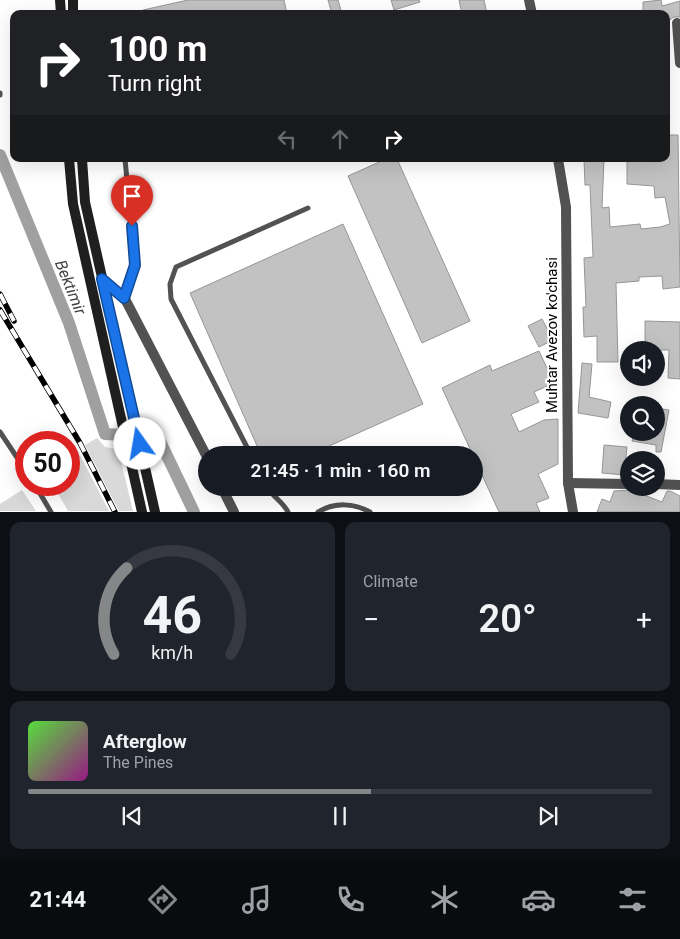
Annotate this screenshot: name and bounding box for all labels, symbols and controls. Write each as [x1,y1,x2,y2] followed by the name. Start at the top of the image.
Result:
[108,29,207,70] text: 100 m
[25,30,90,95] icon: right
[108,71,202,96] text: Turn right
[273,125,301,153] icon: left
[326,125,354,153] icon: ahead
[379,125,407,153] icon: right
[111,175,153,226] pin
[118,182,146,210] icon: arrive
[51,257,90,318] water label: Bektimir
[543,257,561,413] street label: Muhtar Avezov ko'chasi
[620,341,665,496] map controls
[620,341,665,386] button: sound
[620,396,665,441] button: search
[113,417,165,469] position arrow
[15,431,80,496] speed limit sign: 50
[620,451,665,496] button: layers
[250,459,431,482] text: 21:45 · 1 min · 160 m
[363,572,418,591] text: Climate
[143,585,202,646] text: 46
[479,597,537,641] text: 20°
[363,603,379,636] text: −
[636,603,652,636] text: +
[152,642,193,663] text: km/h
[103,730,187,753] text: Afterglow
[103,753,173,772] text: The Pines
[118,802,146,830] icon: previous
[326,802,354,830] icon: pause
[534,802,562,830] icon: next
[145,882,180,917] icon: directions
[239,882,274,917] icon: music
[333,882,368,917] icon: phone
[427,882,462,917] icon: climate
[521,882,556,917] icon: car
[615,882,650,917] icon: filters
[30,887,86,912] text: 21:44

